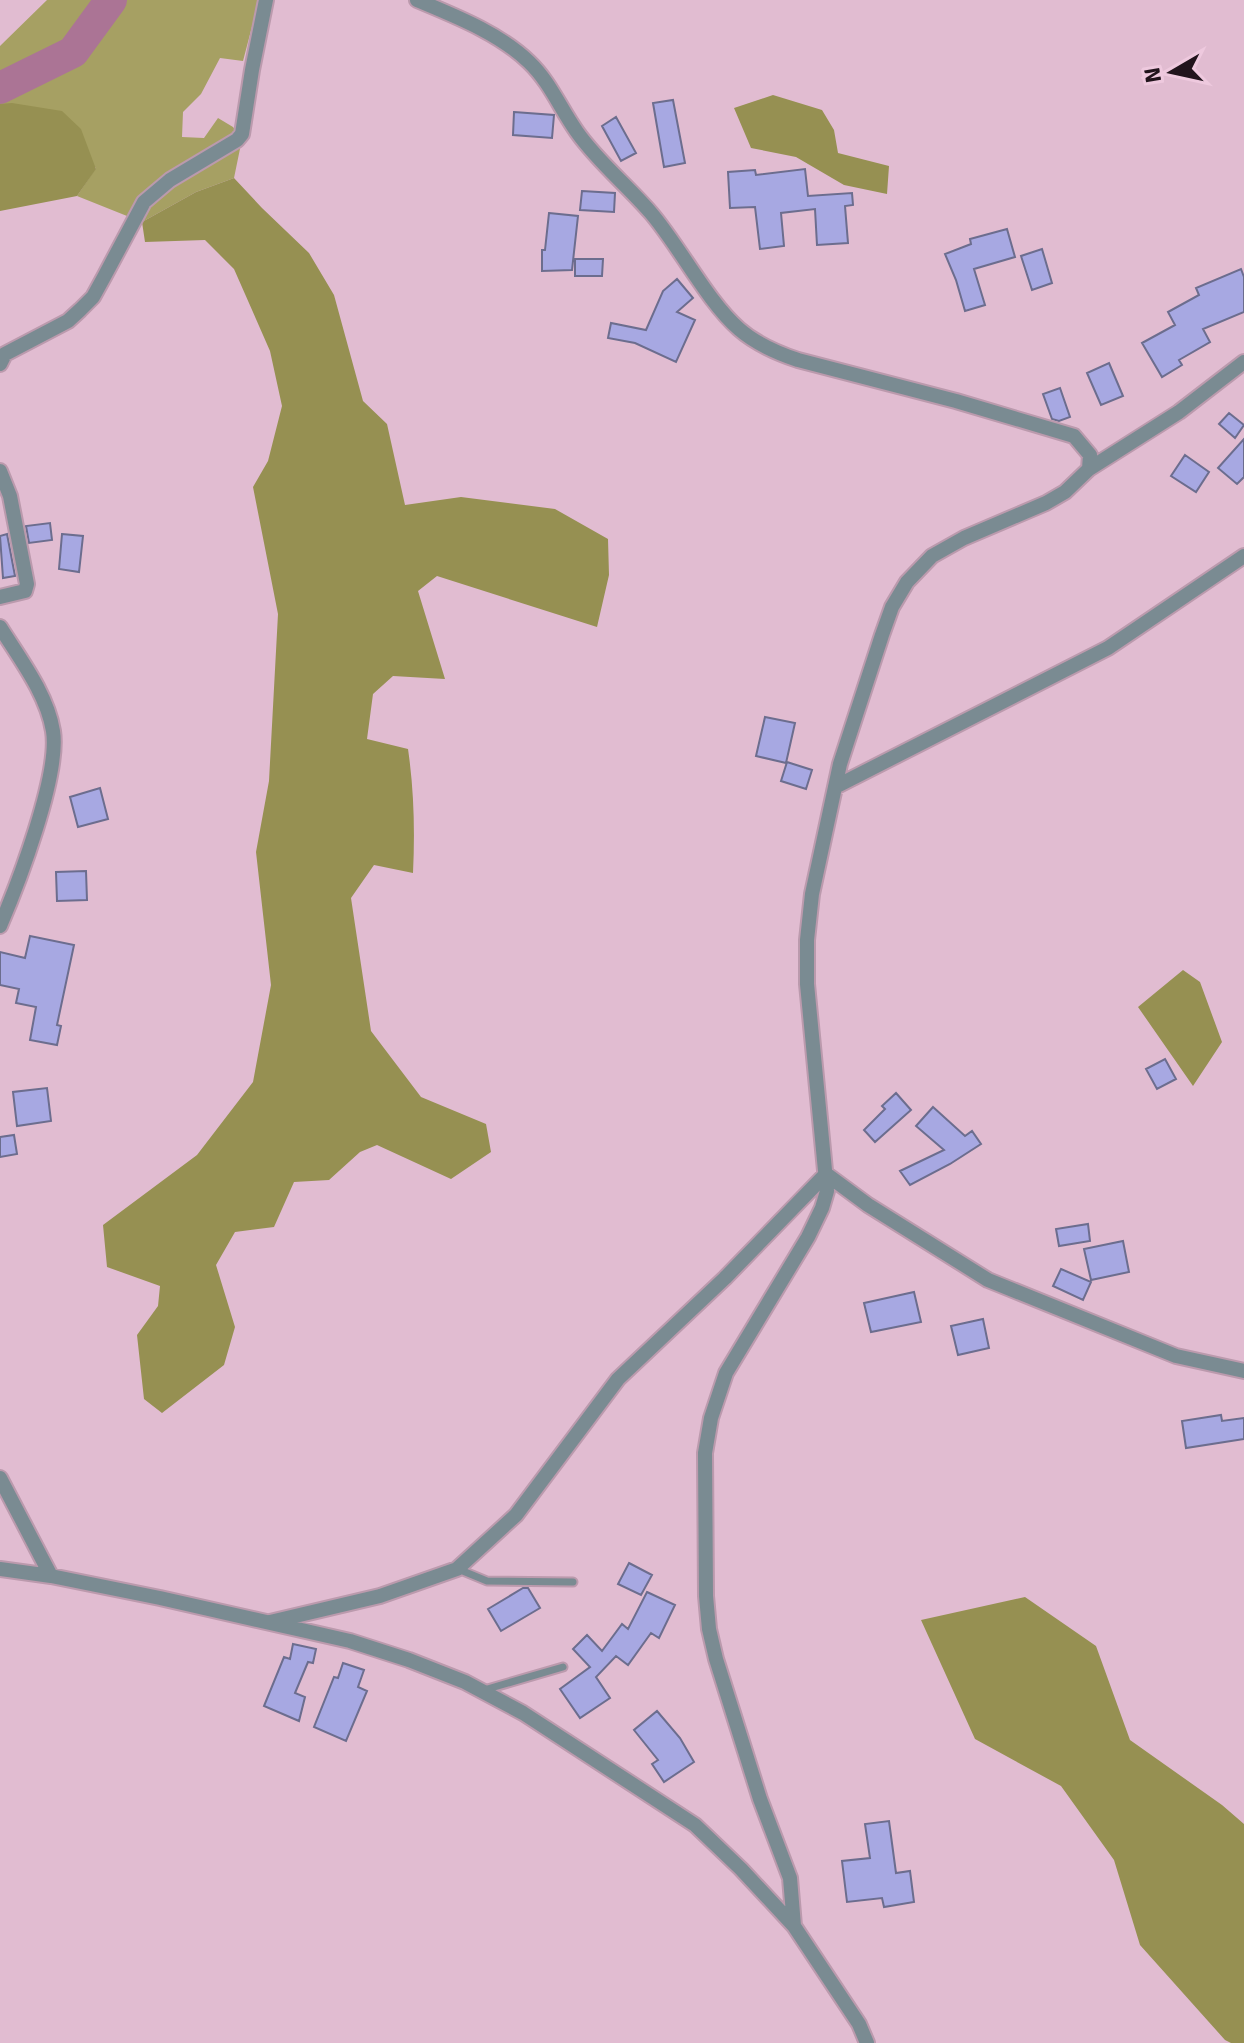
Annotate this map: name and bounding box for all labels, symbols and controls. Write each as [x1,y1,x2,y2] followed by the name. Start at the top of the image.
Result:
[1132,32,1212,112] north arrow
[1138,65,1167,85] text: N

